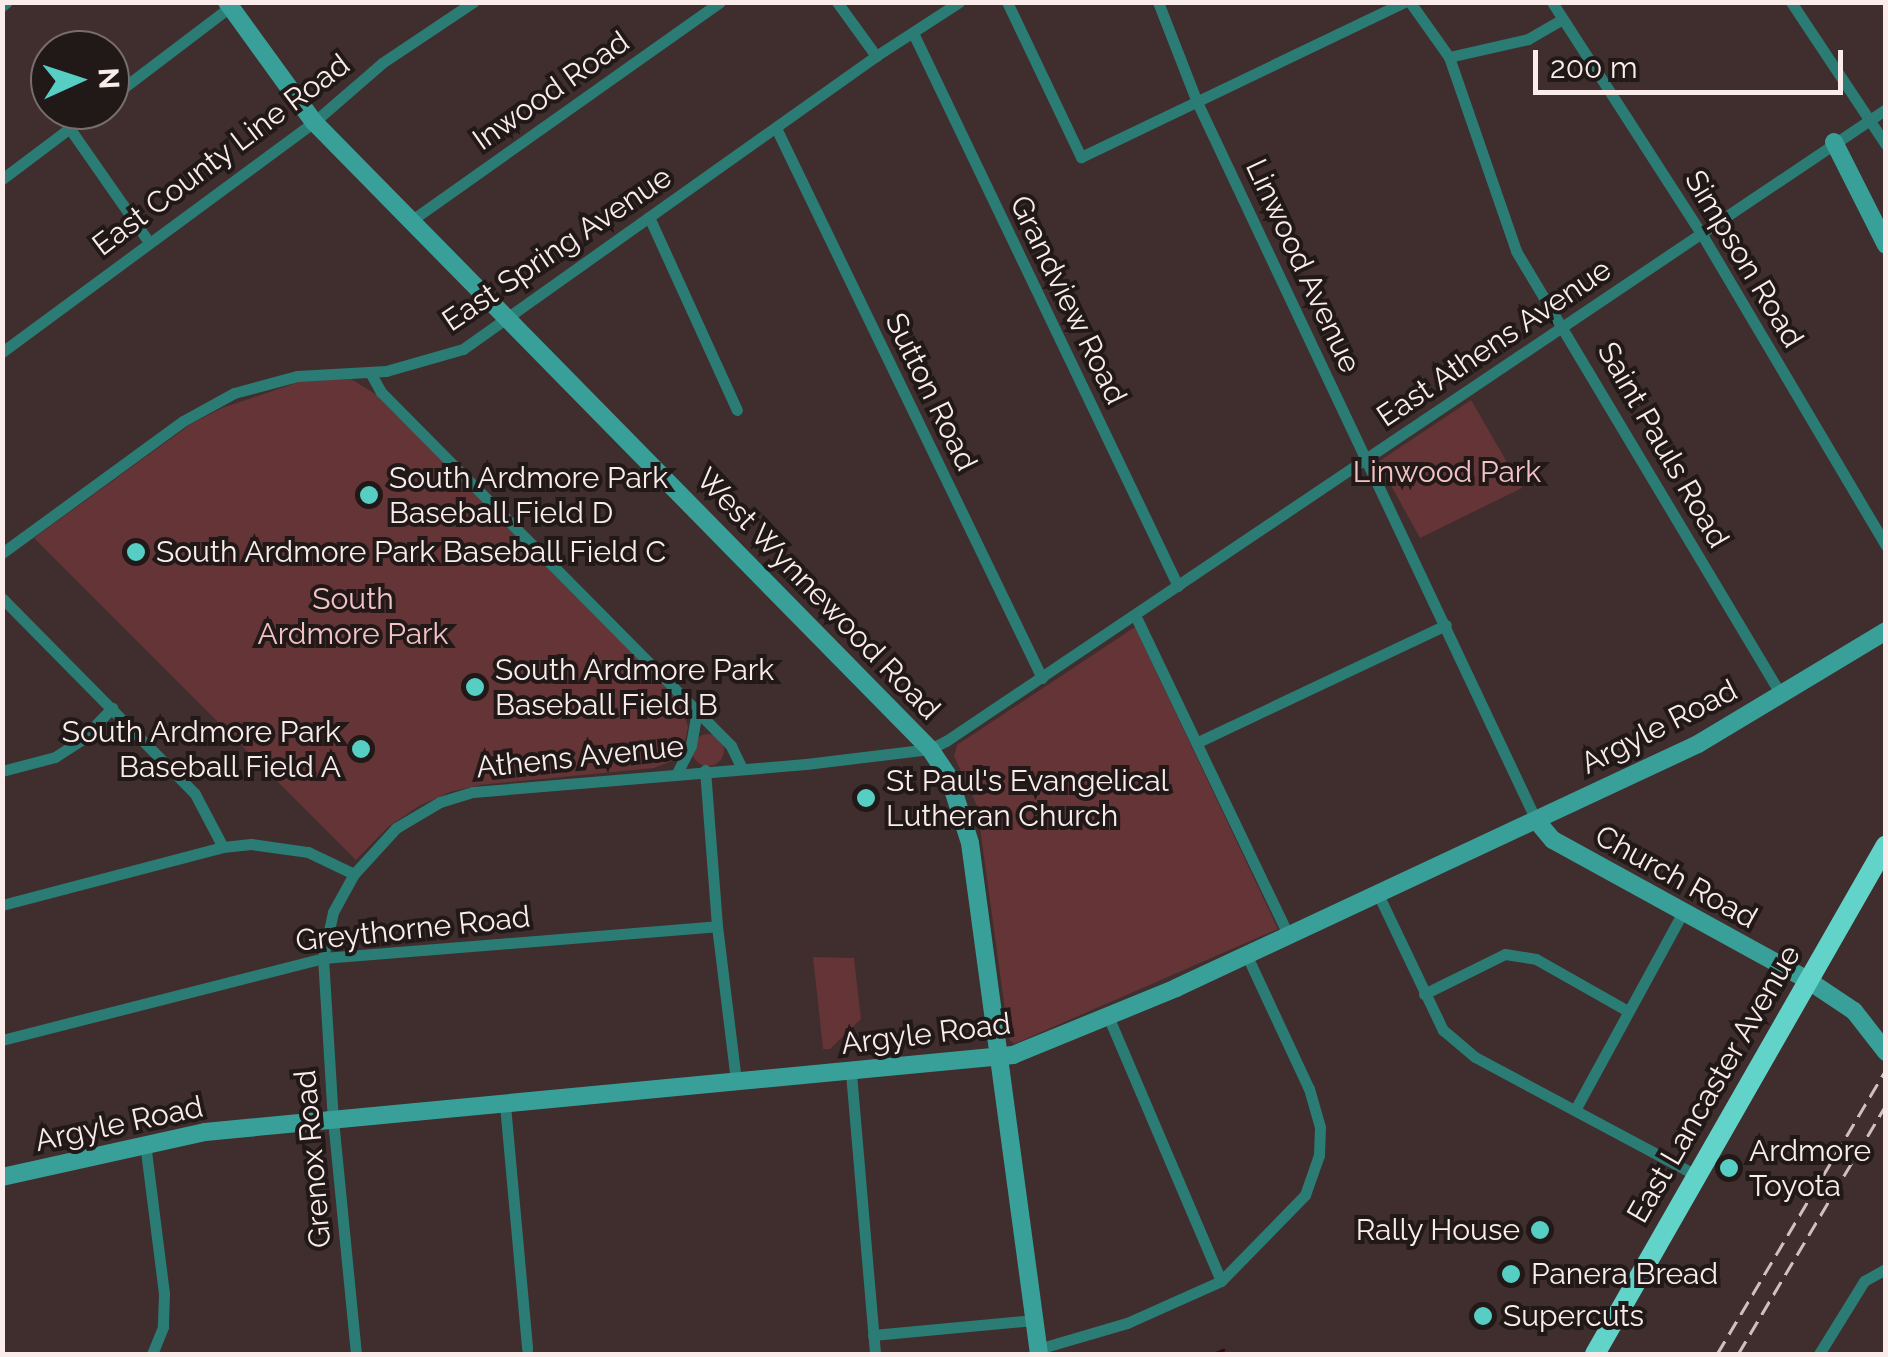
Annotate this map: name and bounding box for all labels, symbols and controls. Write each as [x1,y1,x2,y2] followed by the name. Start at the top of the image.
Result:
[466,24,636,158] street label: Inwood Road
[30,30,130,130] north arrow
[1538,30,1848,92] scale bar
[85,46,357,264] street label: East County Line Road
[1550,50,1638,85] text: 200 m
[91,67,125,90] text: N
[1238,153,1368,379] street label: Linwood Avenue
[435,159,679,339] street label: East Spring Avenue
[1677,164,1811,354] street label: Simpson Road
[1002,190,1134,410] street label: Grandview Road
[1369,251,1619,435] street label: East Athens Avenue
[877,307,985,477] street label: Sutton Road
[1590,336,1736,554] street label: Saint Pauls Road
[1353,454,1541,490] park label: Linwood Park
[389,460,669,530] place label: South Ardmore Park Baseball Field D
[688,460,948,728] street label: West Wynnewood Road
[358,484,380,506] marker: South Ardmore Park Baseball Field D
[156,534,668,570] place label: South Ardmore Park Baseball Field C
[125,541,147,563] marker: South Ardmore Park Baseball Field C
[257,581,449,652] park label: South Ardmore Park
[495,652,775,722] place label: South Ardmore Park Baseball Field B
[1575,672,1743,782] street label: Argyle Road
[464,676,486,698] marker: South Ardmore Park Baseball Field B
[61,714,341,784] place label: South Ardmore Park Baseball Field A
[474,728,686,786] street label: Athens Avenue
[350,738,372,760] marker: South Ardmore Park Baseball Field A
[886,763,1169,834] place label: St Paul's Evangelical Lutheran Church
[855,787,877,809] marker: St Paul's Evangelical Lutheran Church
[1589,818,1763,936] street label: Church Road
[294,899,532,959] street label: Greythorne Road
[1619,938,1809,1230] street label: East Lancaster Avenue
[839,1006,1013,1062] street label: Argyle Road
[287,1069,339,1249] street label: Grenox Road
[32,1089,206,1159] street label: Argyle Road
[1749,1133,1871,1204] place label: Ardmore Toyota
[1718,1157,1740,1179] marker: Ardmore Toyota
[1355,1212,1520,1248] place label: Rally House
[1529,1219,1551,1241] marker: Rally House
[1531,1256,1718,1292] place label: Panera Bread
[1500,1263,1522,1285] marker: Panera Bread
[1503,1298,1644,1334] place label: Supercuts
[1472,1305,1494,1327] marker: Supercuts

